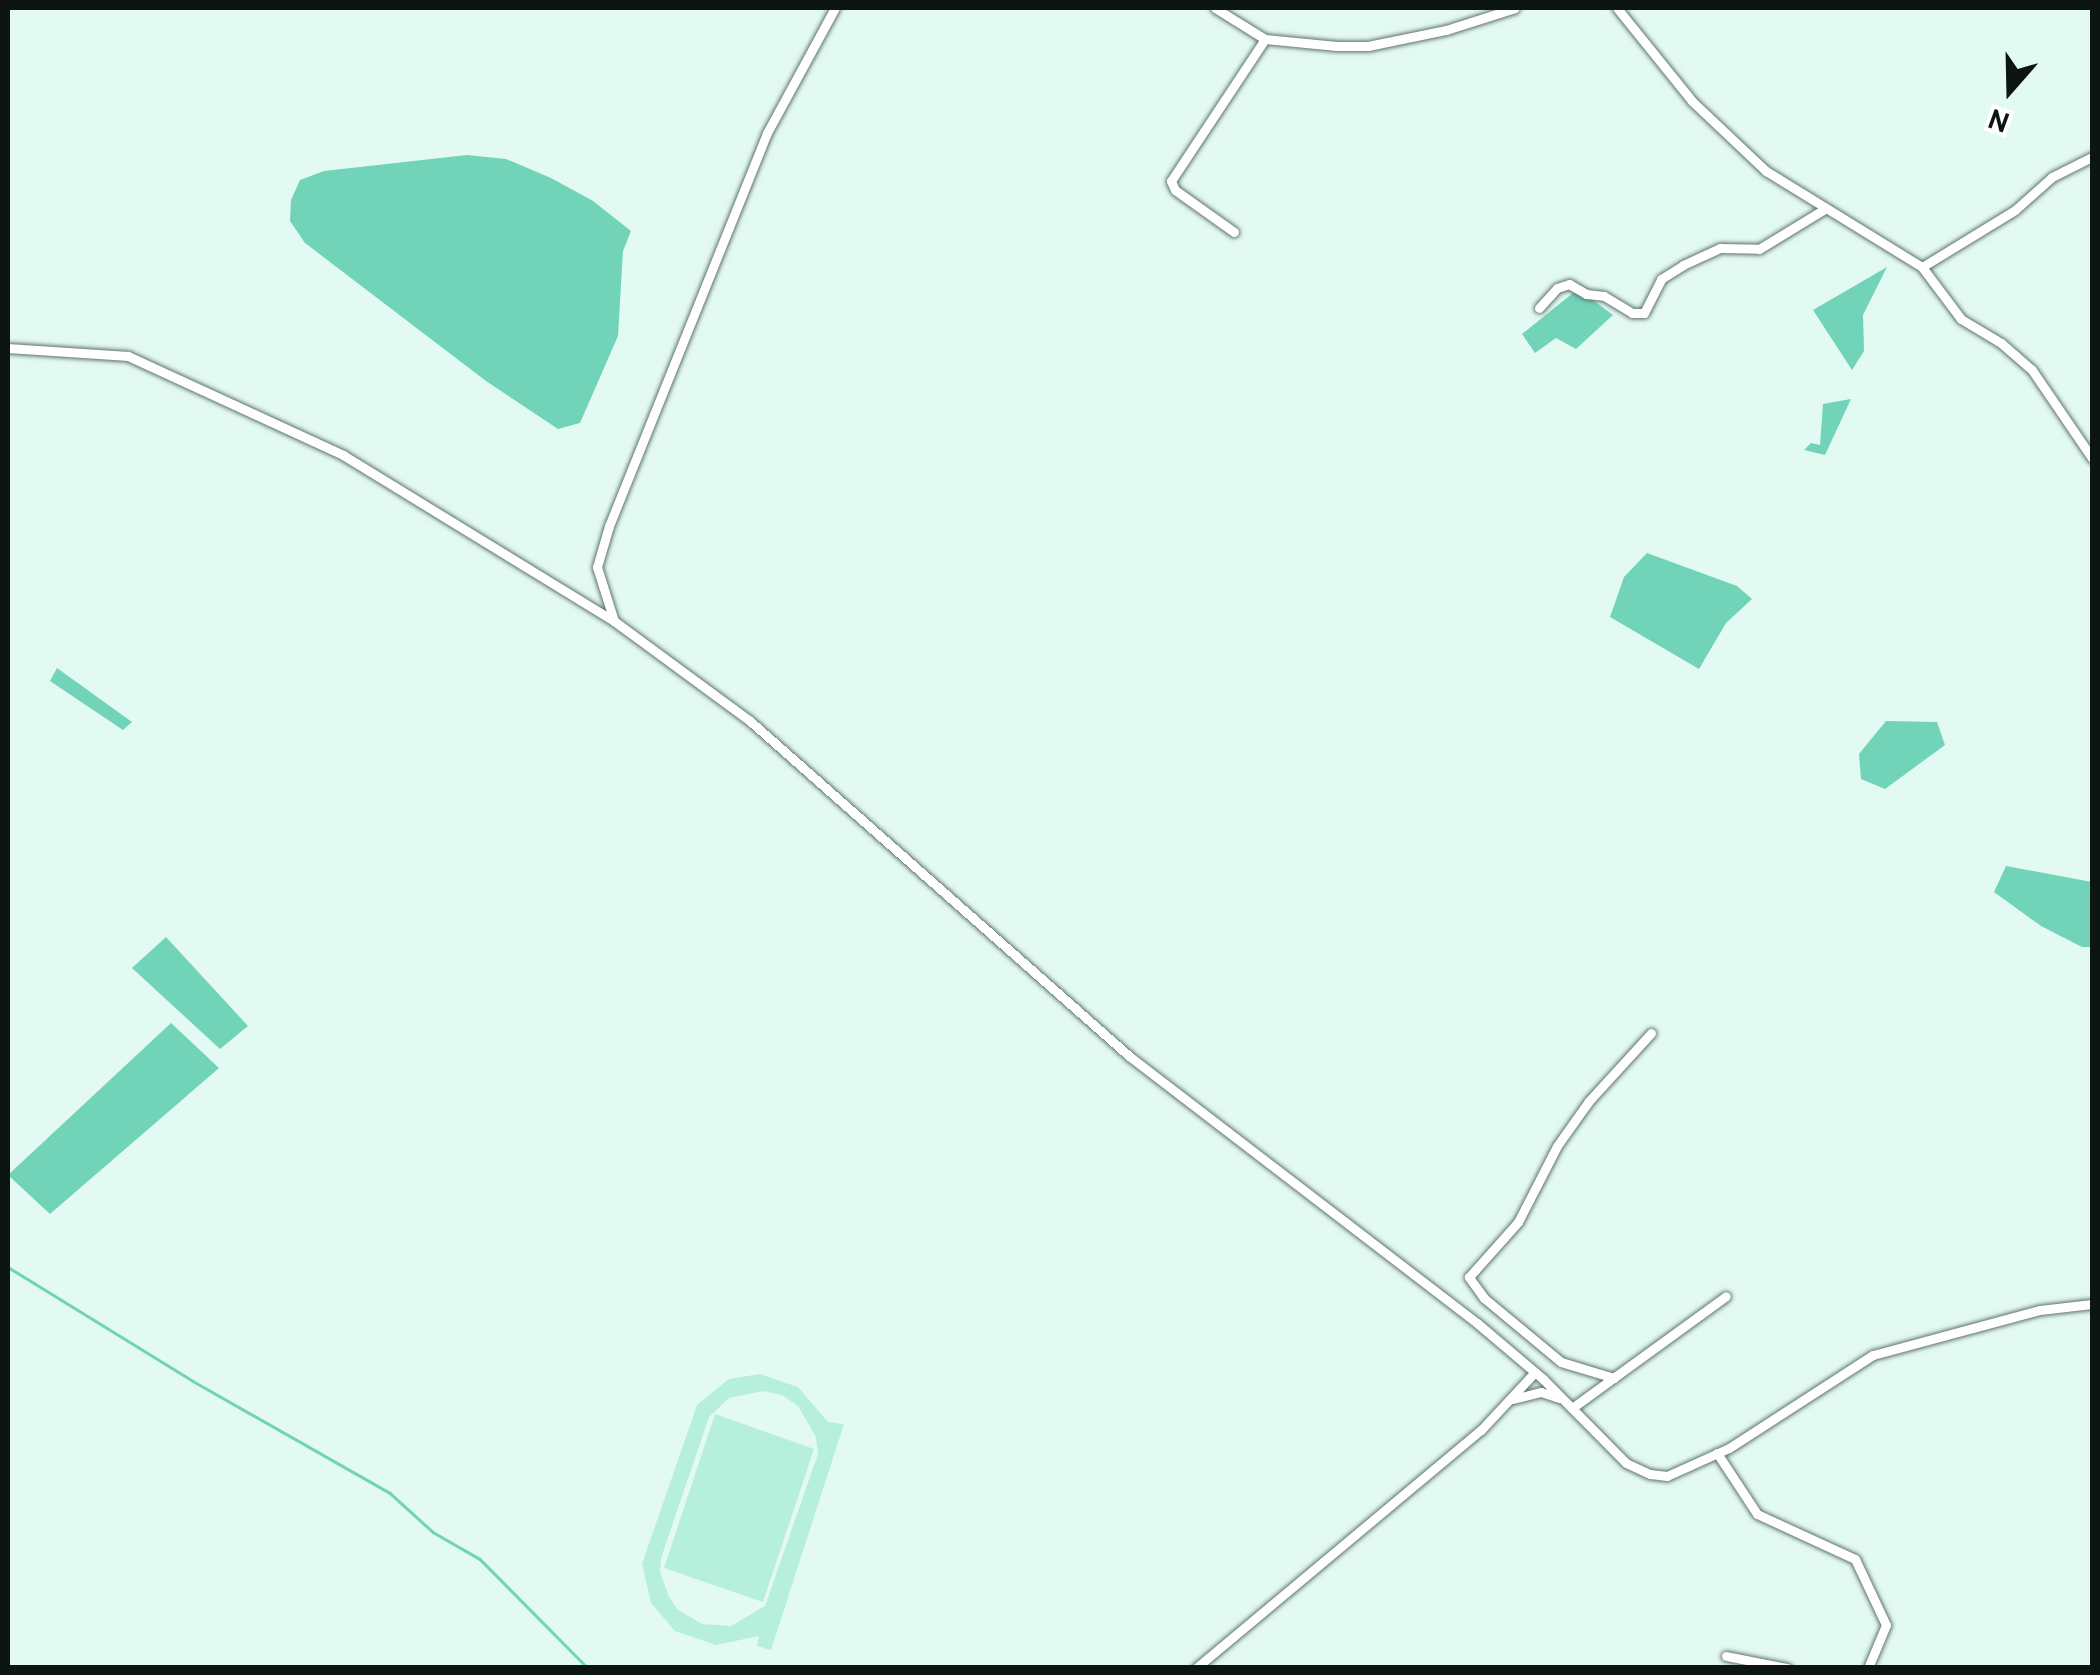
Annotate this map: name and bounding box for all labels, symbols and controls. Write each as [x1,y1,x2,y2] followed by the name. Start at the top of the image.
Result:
[1960,40,2060,140] north arrow
[1984,98,2015,139] text: N

